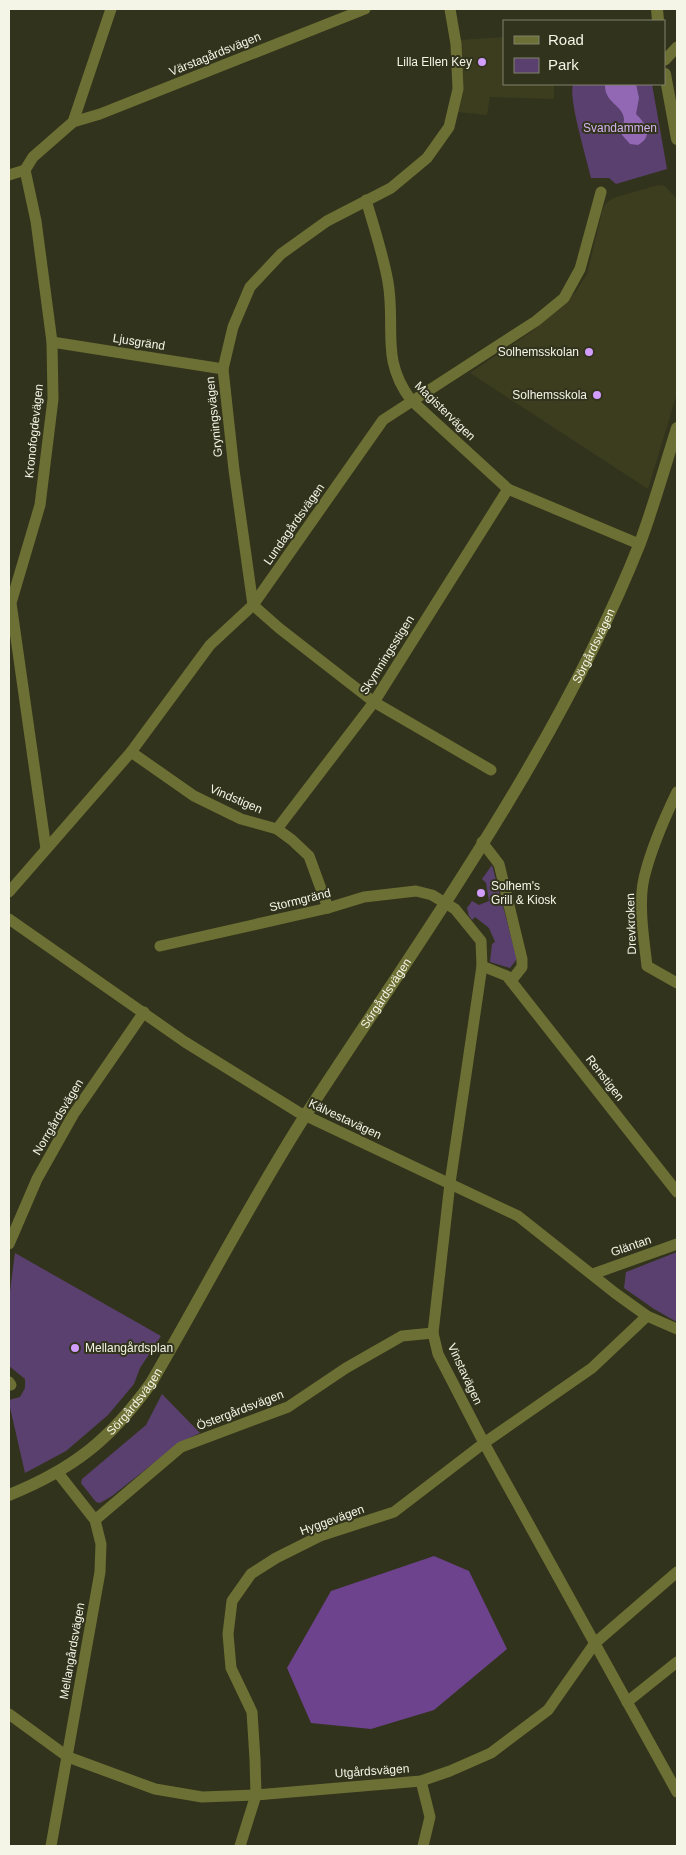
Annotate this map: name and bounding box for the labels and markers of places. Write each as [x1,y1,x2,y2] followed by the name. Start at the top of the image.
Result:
[397,55,472,69] place label: Lilla Ellen Key
[476,56,488,68] marker: Lilla Ellen Key
[498,345,579,359] place label: Solhemsskolan
[583,346,595,358] marker: Solhemsskolan
[512,388,587,402] place label: Solhemsskola
[591,389,603,401] marker: Solhemsskola
[491,879,557,907] place label: Solhem's Grill & Kiosk
[475,887,487,899] marker: Solhem's Grill & Kiosk
[85,1341,173,1355] place label: Mellangårdsplan
[69,1342,81,1354] marker: Mellangårdsplan

